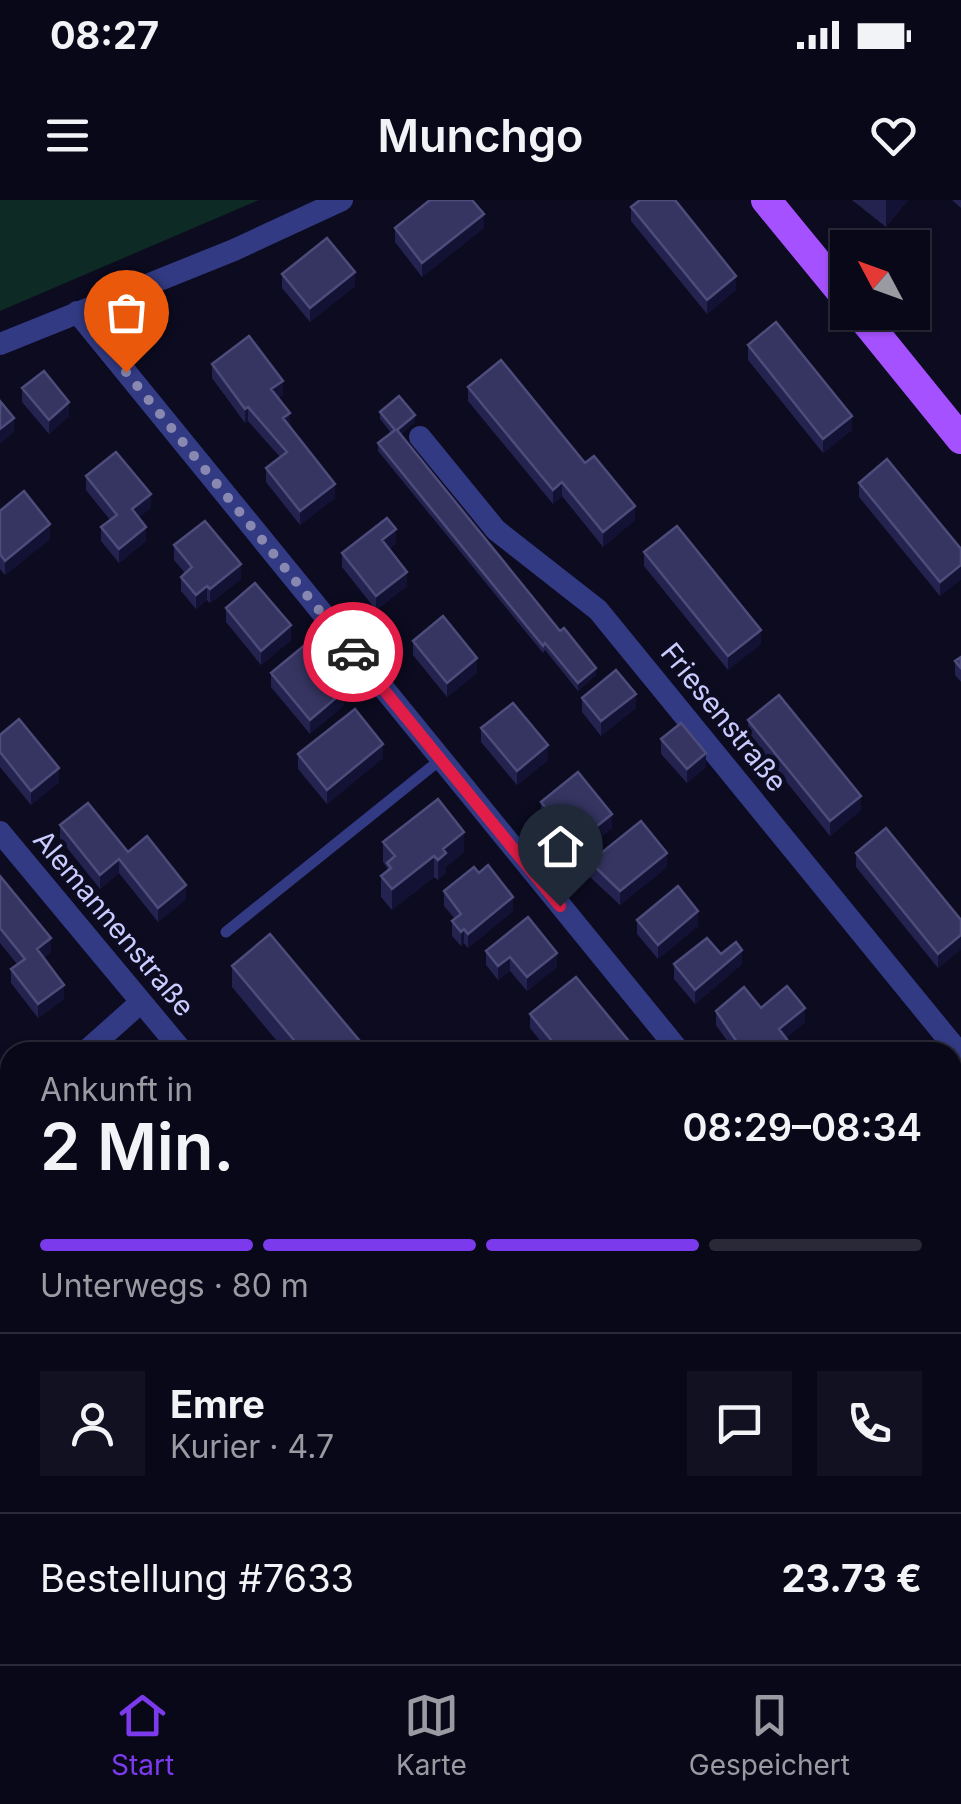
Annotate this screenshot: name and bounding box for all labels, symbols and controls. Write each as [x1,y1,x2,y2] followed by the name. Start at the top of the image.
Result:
[50,12,159,58] text: 08:27
[40,108,95,163] icon: menu
[378,108,583,163] text: Munchgo
[866,108,921,163] icon: heart
[830,230,930,330] north arrow
[830,230,930,330] map controls
[84,270,169,373] pin
[99,285,154,340] icon: bag
[303,602,403,702] courier
[326,625,381,680] icon: car
[654,636,794,798] street label: Friesenstraße
[518,804,603,907] pin
[533,819,588,874] icon: home
[26,823,202,1023] street label: Alemannenstraße
[40,1070,193,1109] text: Ankunft in
[683,1104,922,1150] text: 08:29–08:34
[40,1107,234,1186] text: 2 Min.
[40,1266,309,1305] text: Unterwegs · 80 m
[40,1371,145,1476] button: person
[687,1371,792,1476] button: chat
[817,1371,922,1476] button: phone
[170,1381,265,1427] text: Emre
[170,1427,334,1466] text: Kurier · 4.7
[40,1555,354,1601] text: Bestellung #7633
[782,1555,922,1601] text: 23.73 €
[111,1688,174,1782] tab: Start
[396,1688,467,1782] tab: Karte
[689,1688,850,1782] tab: Gespeichert

